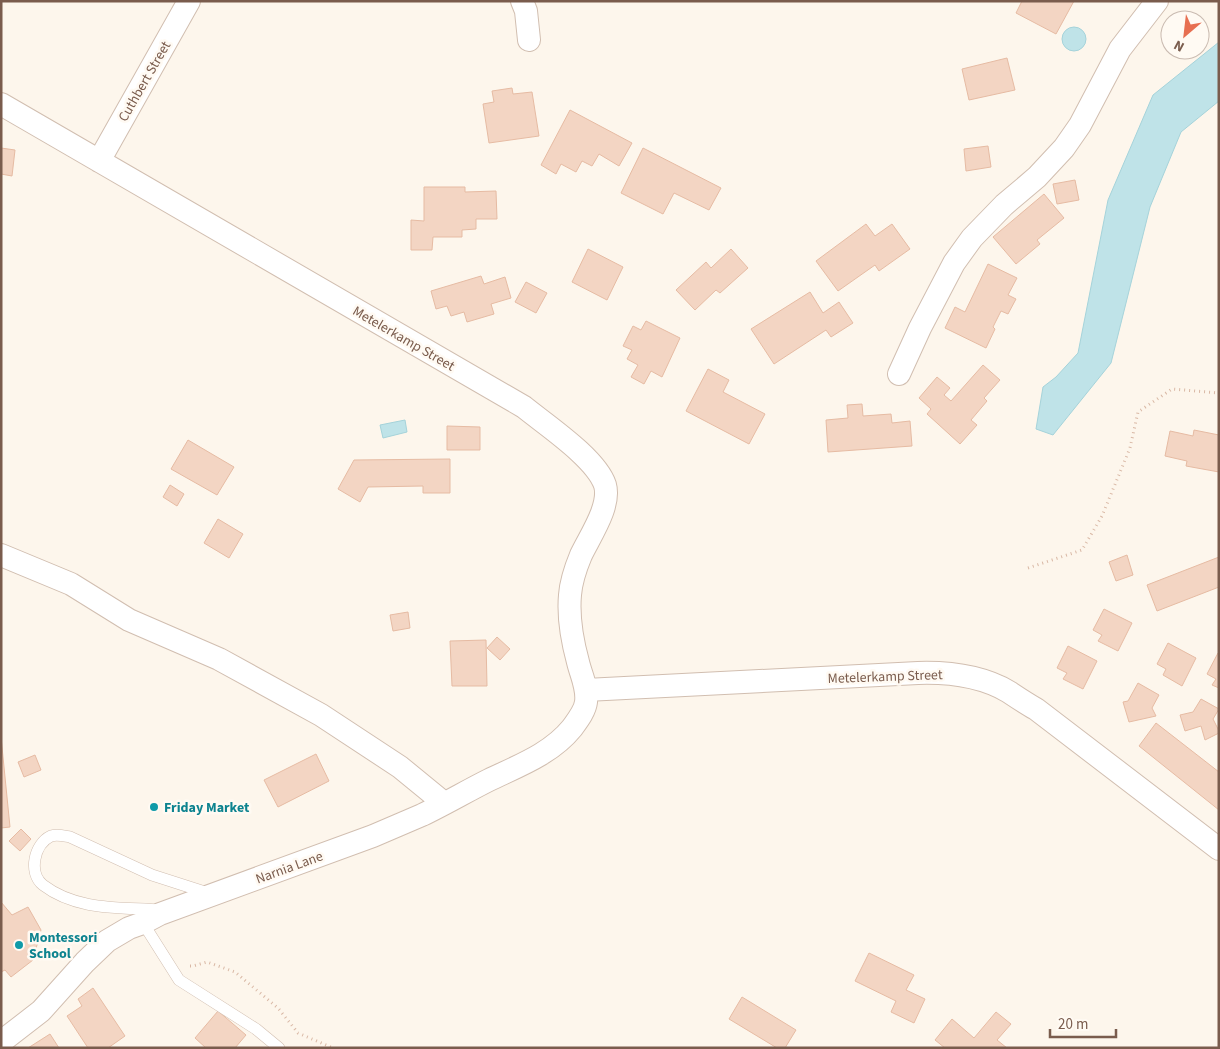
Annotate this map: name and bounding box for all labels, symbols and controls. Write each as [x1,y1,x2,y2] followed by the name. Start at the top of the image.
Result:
[1160,10,1210,60] north arrow
[1171,35,1188,57] text: N
[114,37,176,125] street label: Cuthbert Street
[349,301,458,376] street label: Metelerkamp Street
[827,665,943,689] street label: Metelerkamp Street
[164,798,250,818] place label: Friday Market
[148,801,160,813] marker: Friday Market
[253,846,326,889] street label: Narnia Lane
[29,928,98,964] place label: Montessori School
[13,939,25,951] marker: Montessori School
[1050,1006,1116,1038] scale bar
[1058,1014,1088,1035] text: 20 m

